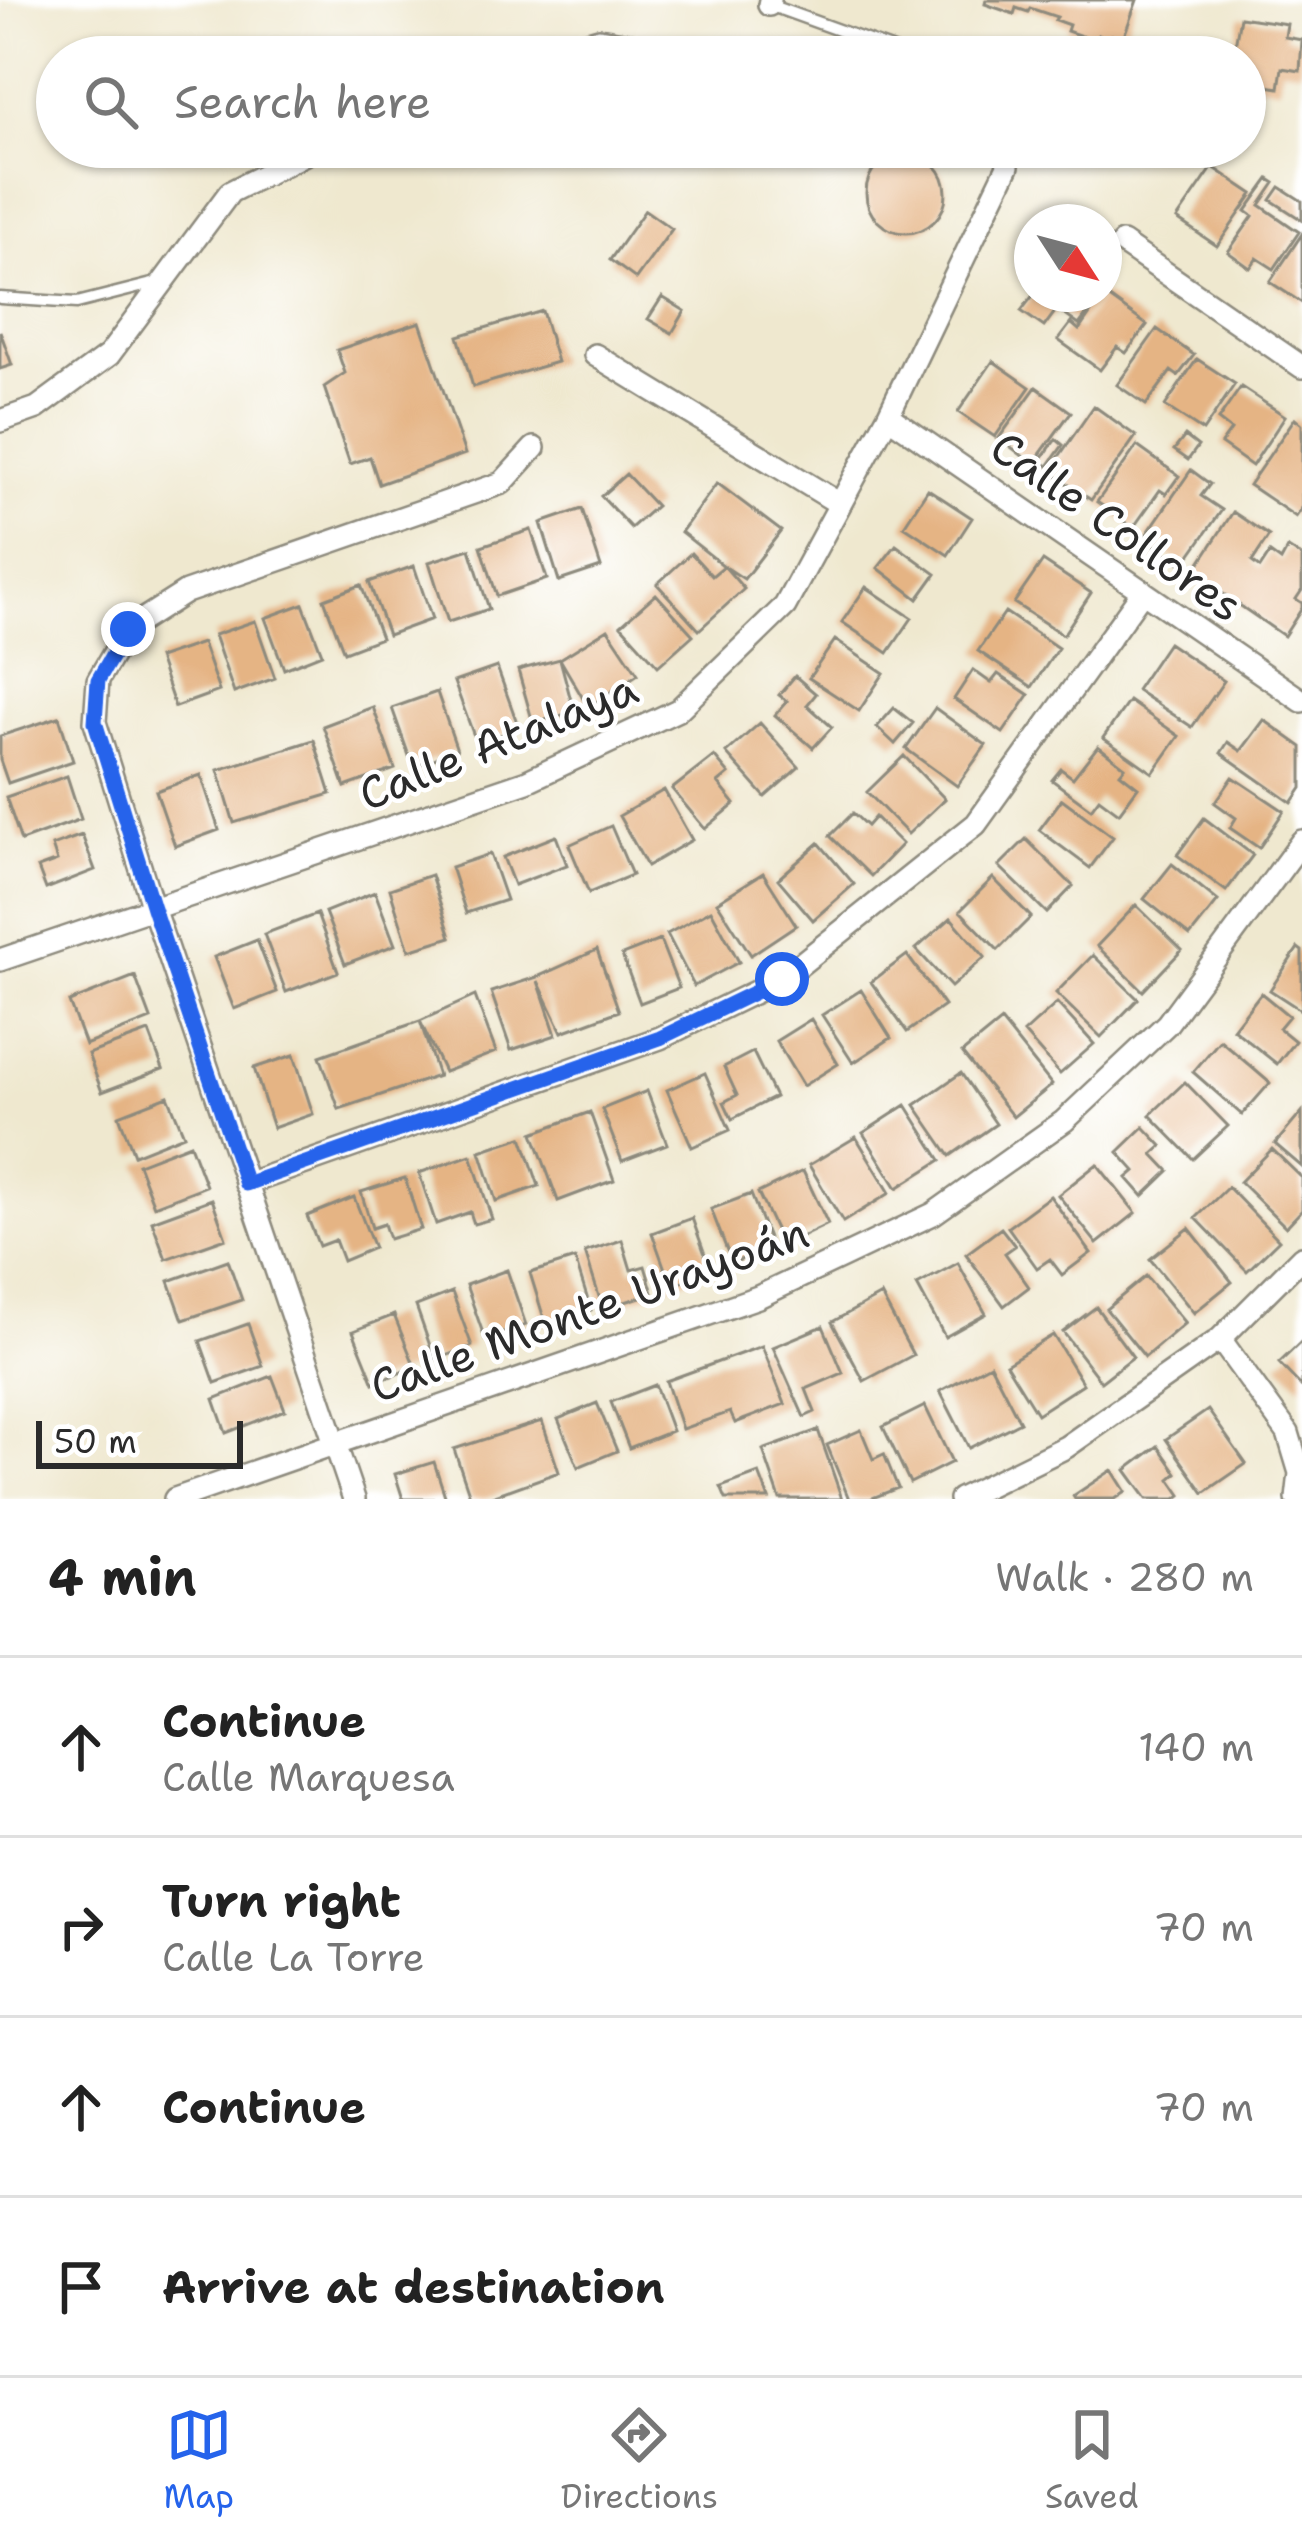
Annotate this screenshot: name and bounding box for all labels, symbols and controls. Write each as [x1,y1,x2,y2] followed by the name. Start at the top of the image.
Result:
[36,36,1266,168] search box
[78,69,144,135] icon: search
[174,72,431,132] text: Search here
[1014,204,1122,312] north arrow
[979,417,1255,635] street label: Calle Collores
[101,602,155,656] route end
[350,658,646,824] street label: Calle Atalaya
[755,952,809,1006] route start
[362,1202,816,1416] street label: Calle Monte Urayoán
[36,1415,243,1468] scale bar
[54,1419,137,1464] text: 50 m
[48,1543,197,1611] text: 4 min
[995,1551,1254,1603] text: Walk · 280 m
[162,1691,366,1751] text: Continue
[48,1714,114,1780] icon: ahead
[1138,1721,1254,1773] text: 140 m
[162,1751,455,1803] text: Calle Marquesa
[162,1871,401,1931] text: Turn right
[48,1894,114,1960] icon: right
[1153,1901,1254,1953] text: 70 m
[162,1931,425,1983] text: Calle La Torre
[48,2074,114,2140] icon: ahead
[162,2077,366,2137] text: Continue
[1153,2081,1254,2133] text: 70 m
[48,2254,114,2320] icon: arrive
[162,2257,665,2317] text: Arrive at destination
[163,2402,234,2519] tab: Map
[561,2402,718,2519] tab: Directions
[1045,2402,1139,2519] tab: Saved

